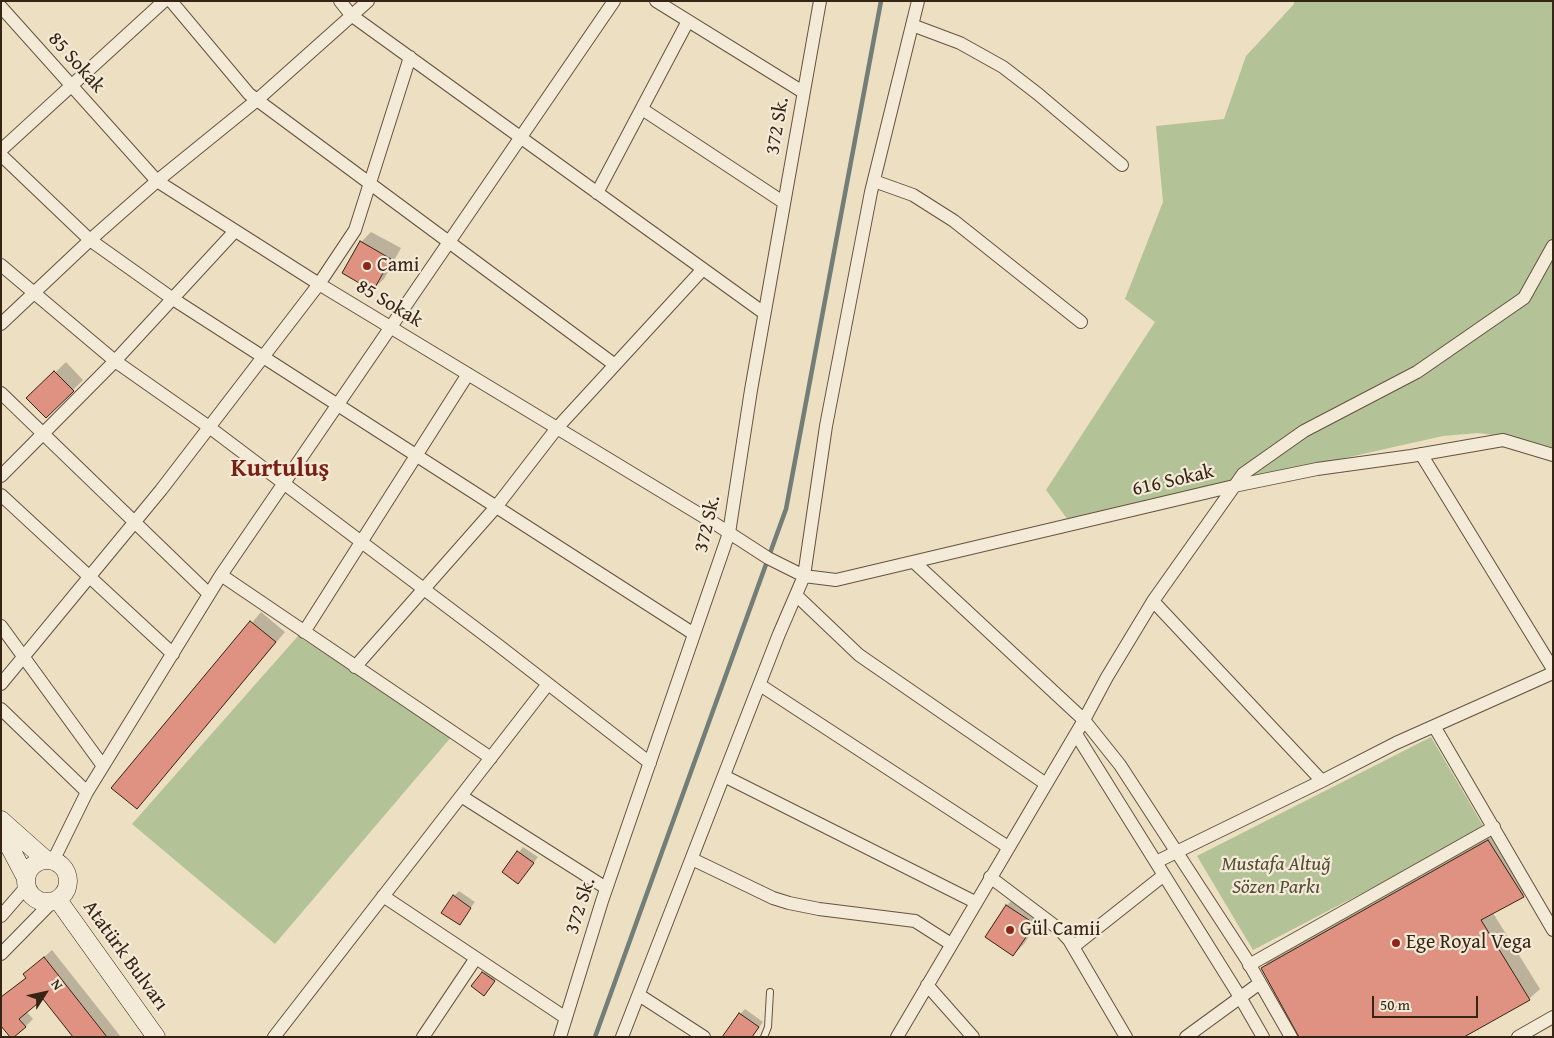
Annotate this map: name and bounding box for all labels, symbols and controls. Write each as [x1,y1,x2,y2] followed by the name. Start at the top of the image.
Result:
[43,28,109,98] street label: 85 Sokak
[761,95,795,157] street label: 372 Sk.
[377,254,419,278] place label: Cami
[361,260,373,272] marker: Cami
[351,275,427,333] street label: 85 Sokak
[231,455,329,485] district label: Kurtuluş
[1130,460,1216,502] street label: 616 Sokak
[690,493,726,555] street label: 372 Sk.
[1222,853,1330,900] park label: Mustafa Altuğ Sözen Parkı
[561,875,601,937] street label: 372 Sk.
[77,896,173,1016] street label: Atatürk Bulvarı
[1020,918,1101,942] place label: Gül Camii
[1004,924,1016,936] marker: Gül Camii
[1406,931,1531,955] place label: Ege Royal Vega
[1390,937,1402,949] marker: Ege Royal Vega
[20,968,70,1018] north arrow
[46,975,68,994] text: N
[1374,986,1480,1018] scale bar
[1380,994,1410,1015] text: 50 m

